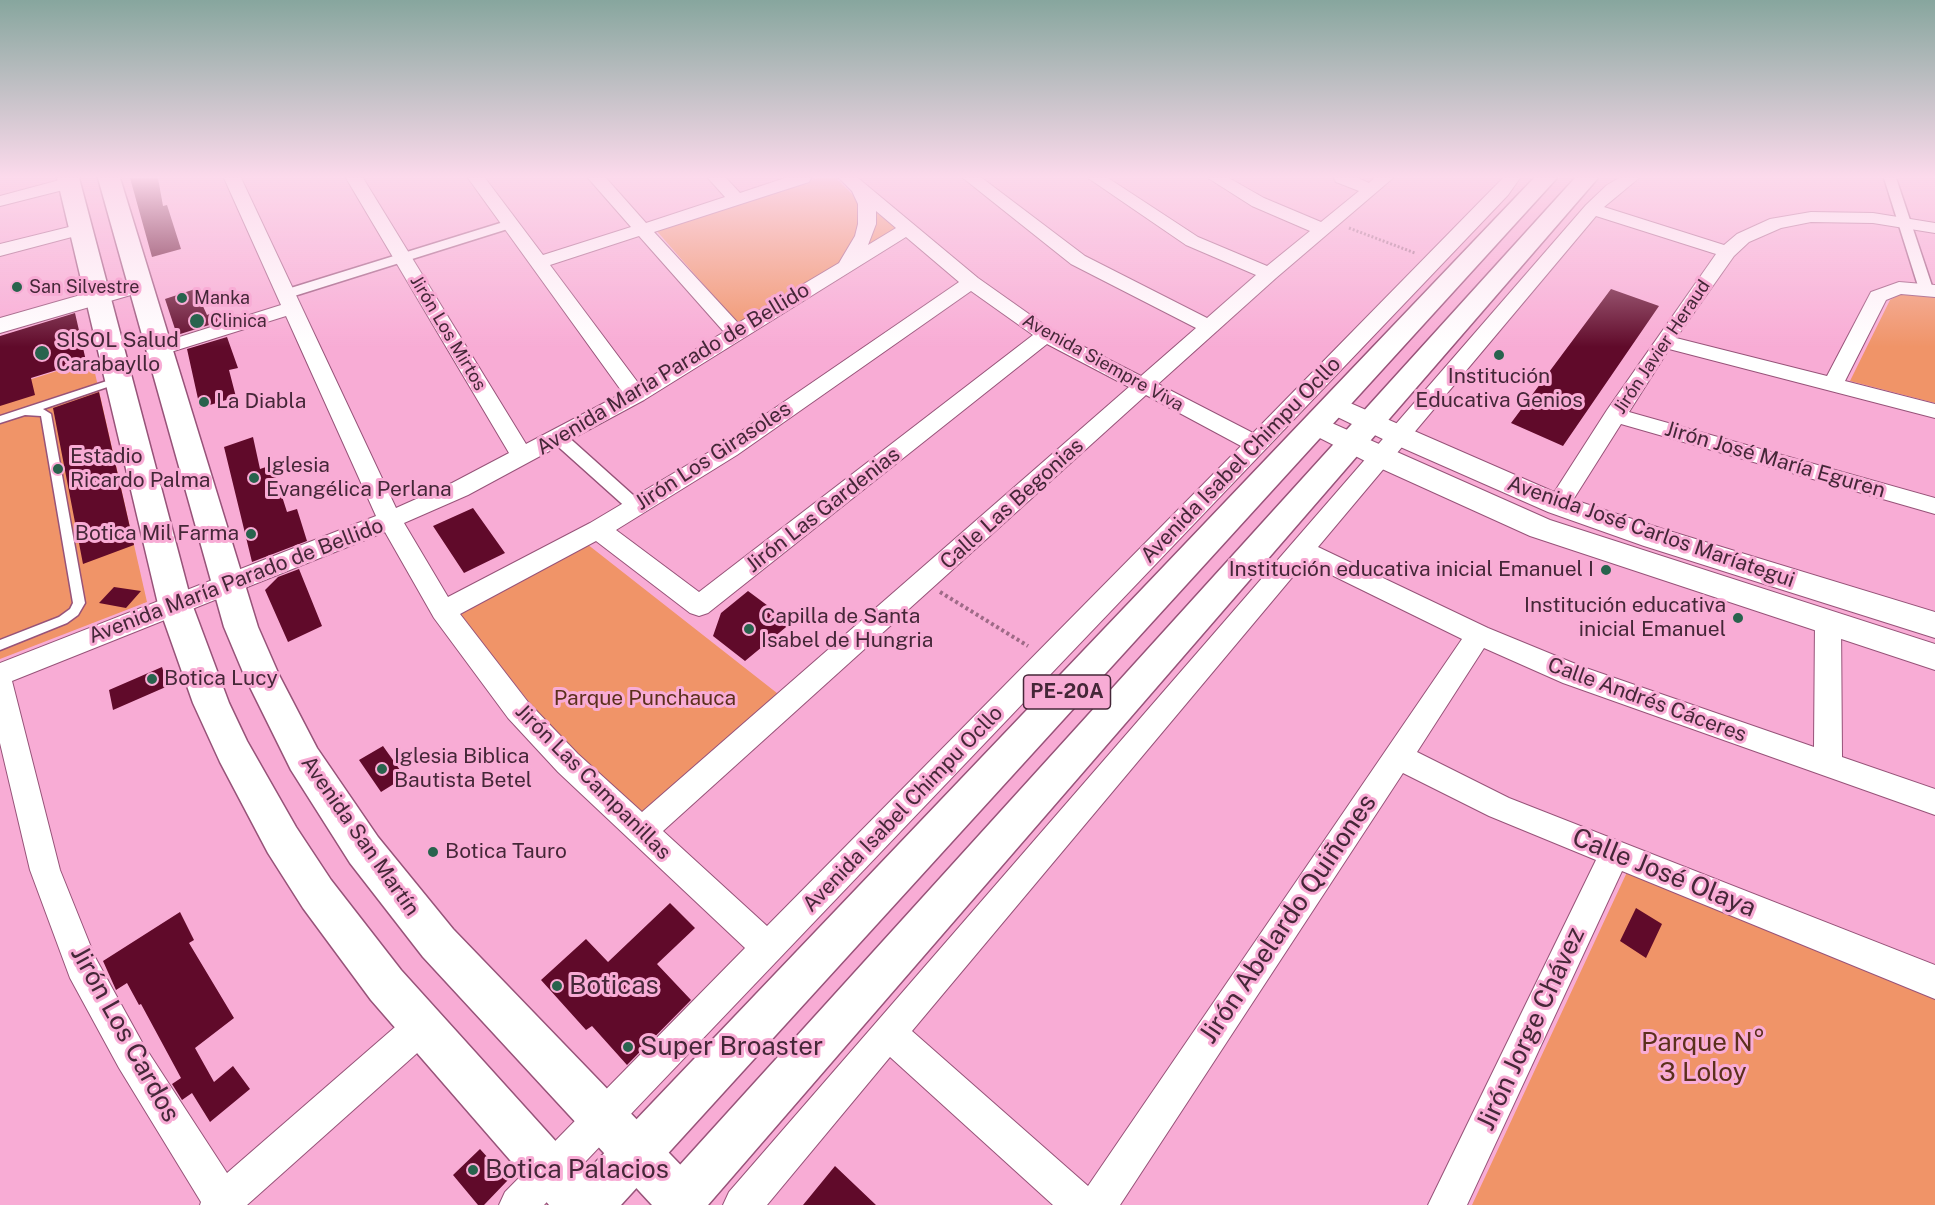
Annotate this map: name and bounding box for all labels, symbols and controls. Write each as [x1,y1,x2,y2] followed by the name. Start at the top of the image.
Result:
[405,272,491,394] street label: Jirón Los Mirtos
[29,276,139,298] place label: San Silvestre
[1609,276,1715,418] street label: Jirón Javier Heraud
[532,277,814,461] street label: Avenida María Parado de Bellido
[10,280,24,294] marker: San Silvestre
[194,287,250,309] place label: Manka
[175,291,189,305] marker: Manka
[210,310,267,332] place label: Clinica
[1019,310,1187,416] street label: Avenida Siempre Viva
[188,312,206,330] marker: Clinica
[56,328,179,378] place label: SISOL Salud Carabayllo
[33,344,51,362] marker: SISOL Salud Carabayllo
[1492,348,1506,362] marker: Institución Educativa Genios
[1136,352,1346,568] street label: Avenida Isabel Chimpu Ocllo
[1415,364,1583,414] place label: Institución Educativa Genios
[216,389,306,415] place label: La Diabla
[197,395,211,409] marker: La Diabla
[630,396,796,516] street label: Jirón Los Girasoles
[1662,416,1888,504] street label: Jirón José María Eguren
[935,433,1089,575] street label: Calle Las Begonias
[741,442,905,578] street label: Jirón Las Gardenias
[70,444,210,494] place label: Estadio Ricardo Palma
[266,453,452,503] place label: Iglesia Evangélica Perlana
[51,462,65,476] marker: Estadio Ricardo Palma
[247,471,261,485] marker: Iglesia Evangélica Perlana
[1504,471,1798,593] street label: Avenida José Carlos Maríategui
[85,513,387,649] street label: Avenida María Parado de Bellido
[75,521,239,547] place label: Botica Mil Farma
[244,527,258,541] marker: Botica Mil Farma
[1229,557,1594,583] place label: Institución educativa inicial Emanuel I
[1599,563,1613,577] marker: Institución educativa inicial Emanuel I
[1524,593,1726,643] place label: Institución educativa inicial Emanuel
[761,604,933,654] place label: Capilla de Santa Isabel de Hungria
[1731,611,1745,625] marker: Institución educativa inicial Emanuel
[742,622,756,636] marker: Capilla de Santa Isabel de Hungria
[1544,652,1750,748] street label: Calle Andrés Cáceres
[164,666,278,692] place label: Botica Lucy
[145,672,159,686] marker: Botica Lucy
[1024,675,1110,709] road number: PE-20A
[554,686,736,712] park label: Parque Punchauca
[510,699,676,865] street label: Jirón Las Campanillas
[798,701,1008,917] street label: Avenida Isabel Chimpu Ocllo
[394,744,532,794] place label: Iglesia Biblica Bautista Betel
[296,751,424,921] street label: Avenida San Martín
[375,762,389,776] marker: Iglesia Biblica Bautista Betel
[1193,788,1383,1050] street label: Jirón Abelardo Quiñones
[1568,822,1760,924] street label: Calle José Olaya
[445,839,567,865] place label: Botica Tauro
[426,845,440,859] marker: Botica Tauro
[1470,922,1592,1136] street label: Jirón Jorge Chávez
[64,940,186,1128] street label: Jirón Los Cardos
[569,970,659,1002] place label: Boticas
[550,979,564,993] marker: Boticas
[1641,1027,1765,1088] park label: Parque N° 3 Loloy
[640,1031,823,1063] place label: Super Broaster
[621,1040,635,1054] marker: Super Broaster
[485,1154,669,1186] place label: Botica Palacios
[466,1163,480,1177] marker: Botica Palacios

